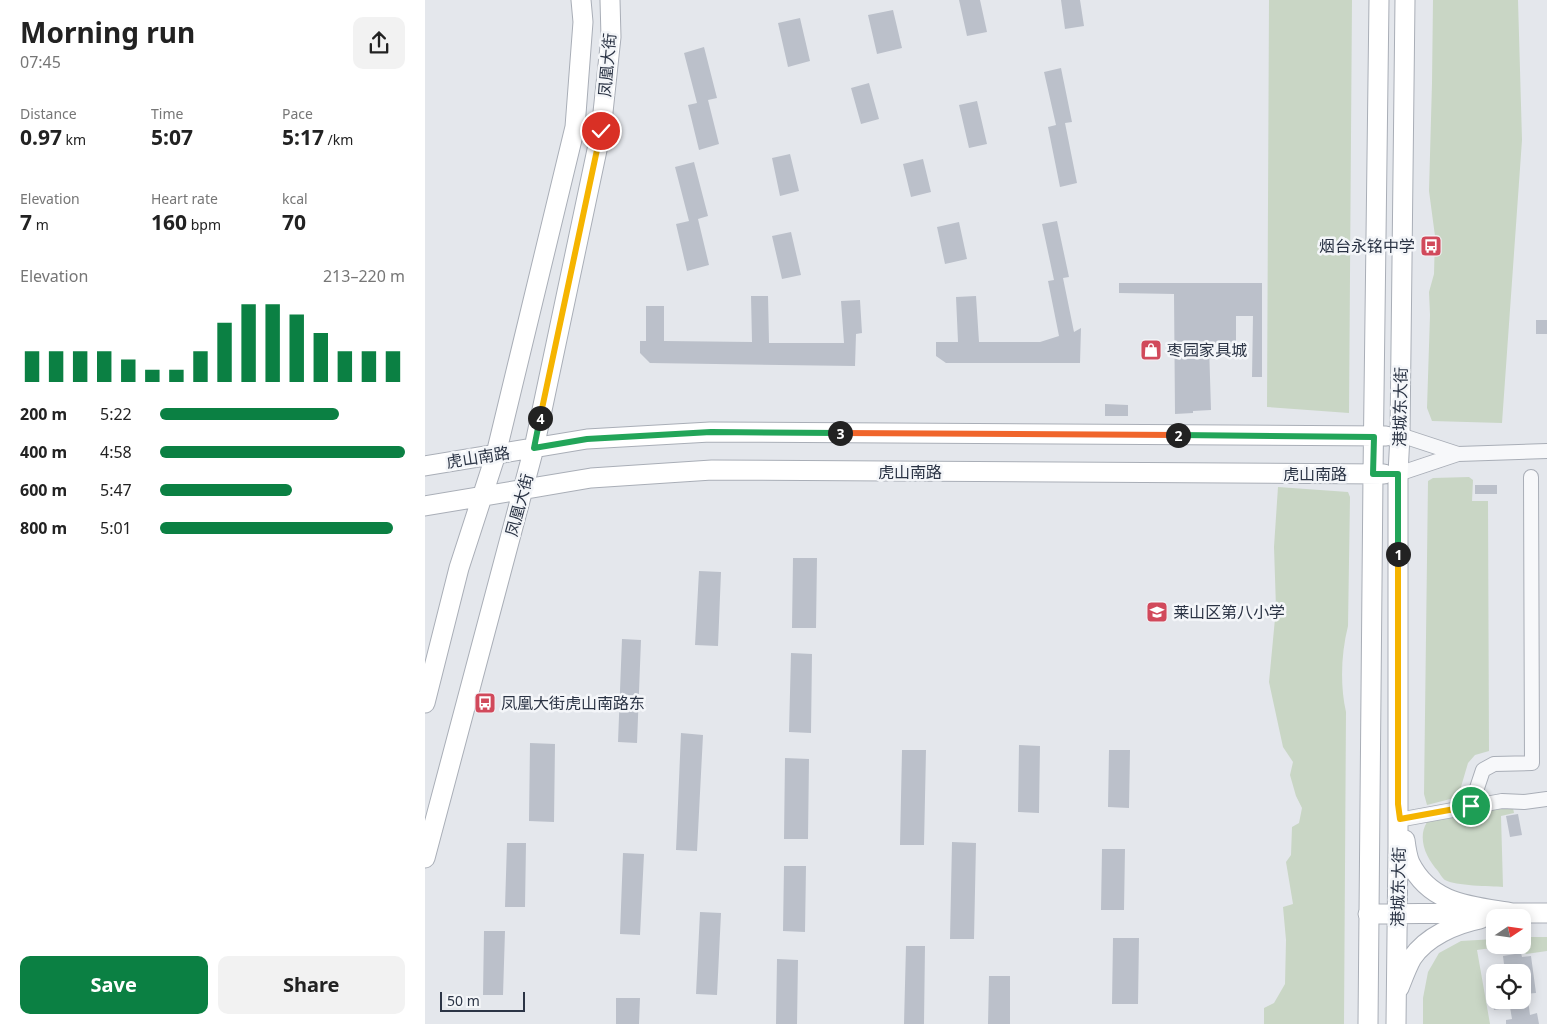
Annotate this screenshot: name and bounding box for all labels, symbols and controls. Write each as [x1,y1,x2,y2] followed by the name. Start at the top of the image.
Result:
[20,13,195,51] text: Morning run
[353,17,405,69] button: share
[593,32,621,98] street label: 凤凰大街
[20,51,61,73] text: 07:45
[20,104,77,123] text: Distance
[151,104,183,123] text: Time
[282,104,313,123] text: Pace
[580,110,622,152] pin
[587,117,615,145] icon: check
[20,123,62,151] text: 0.97
[151,123,193,151] text: 5:07
[282,123,324,151] text: 5:17
[62,130,86,149] text: km
[324,130,353,149] text: /km
[20,189,80,208] text: Elevation
[151,189,218,208] text: Heart rate
[282,189,308,208] text: kcal
[20,208,32,236] text: 7
[151,208,187,236] text: 160
[282,208,306,236] text: 70
[32,215,49,234] text: m
[187,215,221,234] text: bpm
[1419,234,1443,258] bus stop icon: 烟台永铭中学
[1319,235,1415,257] place label: 烟台永铭中学
[20,265,88,287] text: Elevation
[323,265,405,287] text: 213–220 m
[1139,338,1163,362] shop icon: 枣园家具城
[1167,339,1247,361] place label: 枣园家具城
[1388,367,1412,447] street label: 港城东大街
[20,403,67,425] text: 200 m
[100,403,132,425] text: 5:22
[527,406,553,430] pin: 4
[536,409,545,428] text: 4
[827,420,853,446] pin: 3
[1165,422,1191,448] pin: 2
[836,424,845,443] text: 3
[1174,426,1183,445] text: 2
[20,441,67,463] text: 400 m
[100,441,132,463] text: 4:58
[445,441,511,473] street label: 虎山南路
[878,461,942,483] street label: 虎山南路
[1283,463,1347,485] street label: 虎山南路
[500,471,538,539] street label: 凤凰大街
[20,479,67,501] text: 600 m
[100,479,132,501] text: 5:47
[20,517,67,539] text: 800 m
[100,517,132,539] text: 5:01
[1385,542,1411,566] pin: 1
[1394,545,1403,564] text: 1
[1145,600,1169,624] school or university icon: 莱山区第八小学
[1173,601,1285,623] place label: 莱山区第八小学
[473,691,497,715] bus stop icon: 凤凰大街虎山南路东
[501,692,645,714] place label: 凤凰大街虎山南路东
[1450,785,1492,827] pin
[1457,792,1485,820] icon: arrive
[1386,847,1410,927] street label: 港城东大街
[1486,909,1531,954] north arrow
[1486,909,1531,1009] map controls
[20,956,208,1014] button: Save
[218,956,405,1014] button: Share
[1486,964,1531,1009] button: locate
[440,989,525,1012] scale bar
[447,991,480,1010] text: 50 m

